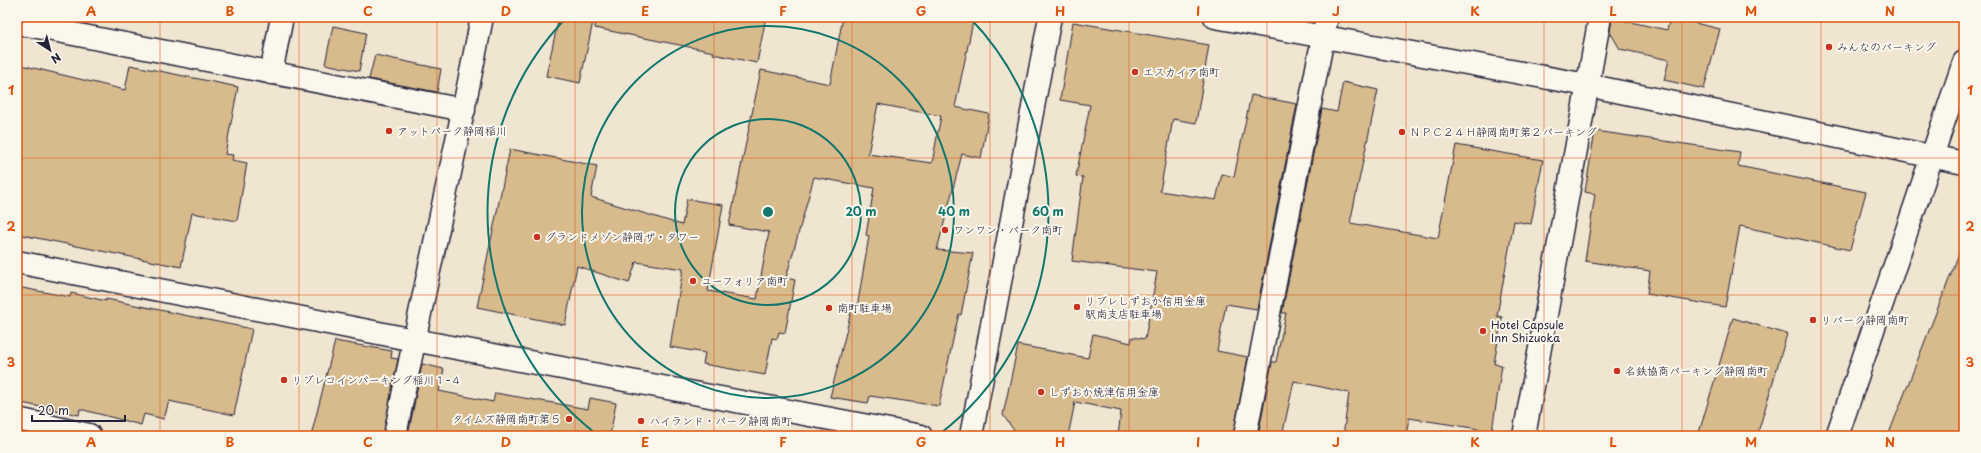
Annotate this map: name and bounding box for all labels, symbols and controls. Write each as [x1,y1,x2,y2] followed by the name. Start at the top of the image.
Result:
[86,1,96,20] text: A
[226,1,235,20] text: B
[363,1,373,20] text: C
[501,1,511,20] text: D
[641,1,649,20] text: E
[779,1,787,20] text: F
[916,1,926,20] text: G
[1055,1,1065,20] text: H
[1196,1,1200,20] text: I
[1332,1,1340,20] text: J
[1470,1,1480,20] text: K
[1609,1,1617,20] text: L
[1745,1,1757,20] text: M
[1885,1,1895,20] text: N
[30,30,70,70] north arrow
[1837,38,1936,55] place label: みんなのパーキング
[1824,42,1834,52] marker: みんなのパーキング
[47,49,65,68] text: N
[1143,63,1220,80] place label: エスカイア南町
[1130,67,1140,77] marker: エスカイア南町
[8,80,14,99] text: 1
[1967,80,1973,99] text: 1
[397,122,507,139] place label: アットパーク静岡稲川
[1410,123,1597,140] place label: ＮＰＣ２４Ｈ静岡南町第２パーキング
[384,126,394,136] marker: アットパーク静岡稲川
[1397,127,1407,137] marker: ＮＰＣ２４Ｈ静岡南町第２パーキング
[845,202,877,220] text: 20 m
[938,202,970,220] text: 40 m
[1032,202,1064,220] text: 60 m
[761,205,775,219] centre of rings
[6,216,16,235] text: 2
[1965,216,1975,235] text: 2
[953,221,1063,238] place label: ワンワン・パーク南町
[940,225,950,235] marker: ワンワン・パーク南町
[545,228,699,245] place label: グランドメゾン静岡ザ・タワー
[532,232,542,242] marker: グランドメゾン静岡ザ・タワー
[701,272,788,289] place label: ユーフォリア南町
[688,276,698,286] marker: ユーフォリア南町
[1085,292,1206,322] place label: リブレしずおか信用金庫 駅南支店駐車場
[837,299,892,316] place label: 南町駐車場
[1072,302,1082,312] marker: リブレしずおか信用金庫 駅南支店駐車場
[824,303,834,313] marker: 南町駐車場
[1821,311,1909,328] place label: リパーク静岡南町
[1808,315,1818,325] marker: リパーク静岡南町
[1491,316,1564,346] place label: Hotel Capsule Inn Shizuoka
[1478,326,1488,336] marker: Hotel Capsule Inn Shizuoka
[7,352,16,371] text: 3
[1966,352,1975,371] text: 3
[1625,362,1768,379] place label: 名鉄協商パーキング静岡南町
[1612,366,1622,376] marker: 名鉄協商パーキング静岡南町
[292,371,462,388] place label: リブレコインパーキング稲川１-４
[279,375,289,385] marker: リブレコインパーキング稲川１-４
[1049,383,1159,400] place label: しずおか焼津信用金庫
[1036,387,1046,397] marker: しずおか焼津信用金庫
[32,397,125,423] scale bar
[38,401,69,419] text: 20 m
[452,410,561,427] place label: タイムズ静岡南町第５
[649,412,792,429] place label: ハイランド・パーク静岡南町
[564,414,574,424] marker: タイムズ静岡南町第５
[636,416,646,426] marker: ハイランド・パーク静岡南町
[86,432,96,451] text: A
[226,432,235,451] text: B
[363,432,373,451] text: C
[501,432,511,451] text: D
[641,432,649,451] text: E
[779,432,787,451] text: F
[916,432,926,451] text: G
[1055,432,1065,451] text: H
[1196,432,1200,451] text: I
[1332,432,1340,451] text: J
[1470,432,1480,451] text: K
[1609,432,1617,451] text: L
[1745,432,1757,451] text: M
[1885,432,1895,451] text: N

